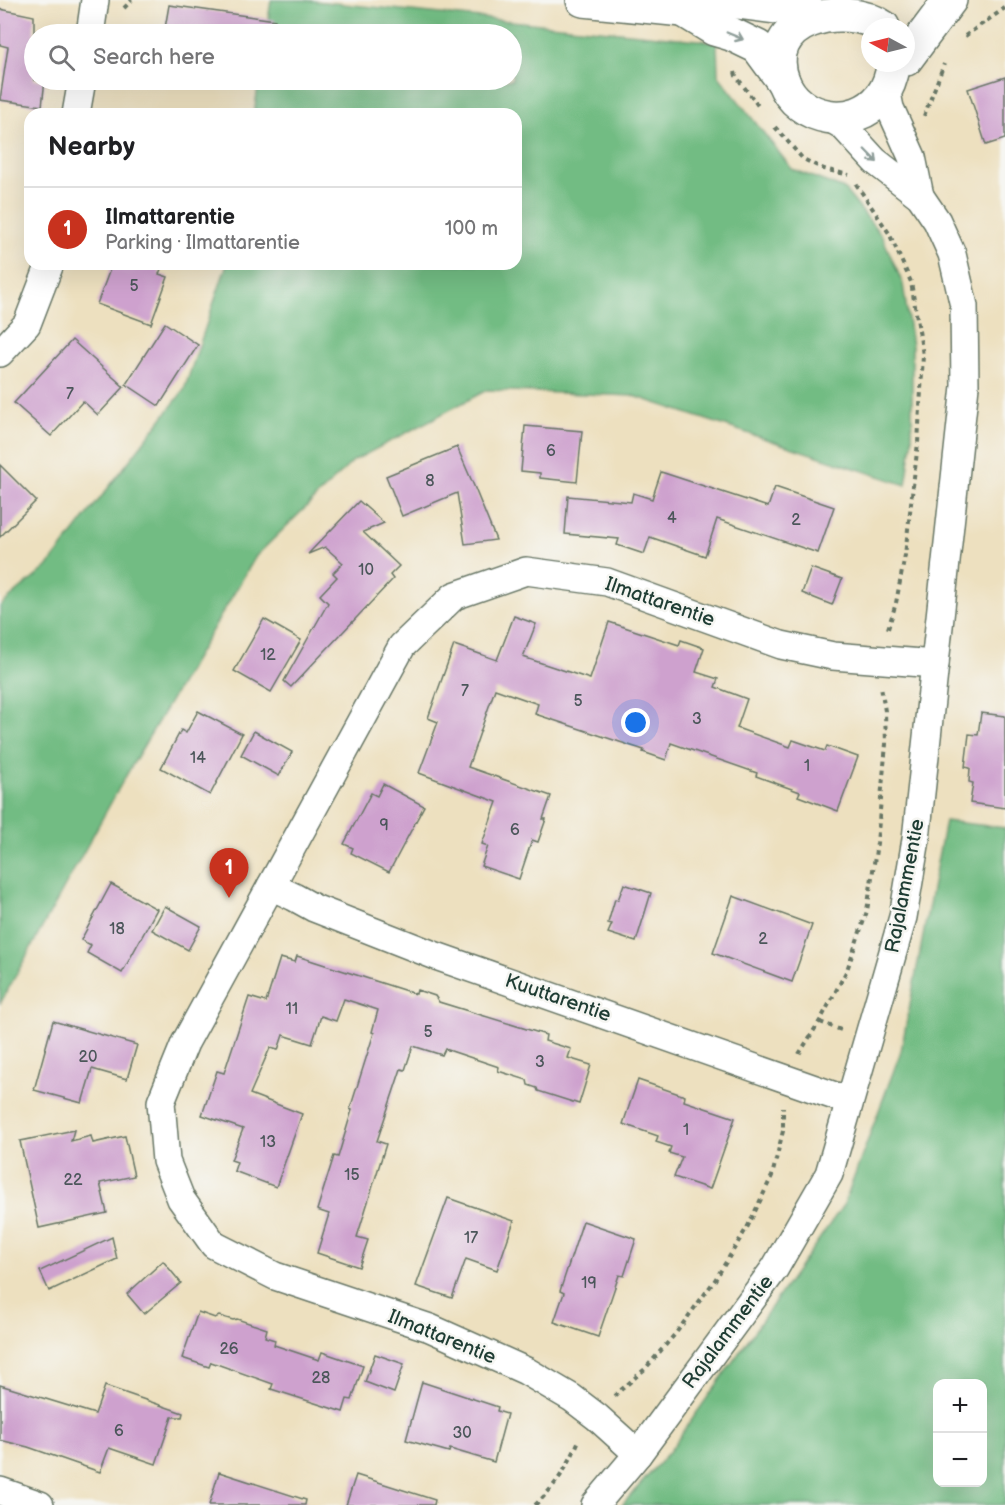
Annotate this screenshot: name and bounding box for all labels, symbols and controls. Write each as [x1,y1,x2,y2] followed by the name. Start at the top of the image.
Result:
[861,18,915,72] north arrow
[24,24,522,90] search box
[725,31,744,42] one-way arrow
[45,41,78,74] icon: search
[93,44,215,71] text: Search here
[48,132,135,163] text: Nearby
[863,149,878,164] one-way arrow
[105,204,235,231] text: Ilmattarentie
[63,217,72,241] text: 1
[445,217,498,241] text: 100 m
[105,231,300,255] text: Parking · Ilmattarentie
[129,277,139,296] house number: 5
[66,385,74,404] house number: 7
[546,442,556,461] house number: 6
[425,472,435,491] house number: 8
[667,509,677,528] house number: 4
[791,511,801,530] house number: 2
[358,561,374,580] house number: 10
[602,572,718,632] street label: Ilmattarentie
[260,646,276,665] house number: 12
[461,682,469,701] house number: 7
[573,692,583,711] house number: 5
[621,708,650,737] your location
[692,710,702,729] house number: 3
[190,749,206,768] house number: 14
[804,757,810,776] house number: 1
[379,816,389,835] house number: 9
[880,817,930,955] street label: Rajalammentie
[510,821,520,840] house number: 6
[210,848,248,898] pin: 1
[109,920,125,939] house number: 18
[758,930,768,949] house number: 2
[502,969,614,1027] street label: Kuuttarentie
[286,1000,298,1019] house number: 11
[423,1023,433,1042] house number: 5
[79,1048,97,1067] house number: 20
[535,1053,545,1072] house number: 3
[683,1121,689,1140] house number: 1
[260,1133,276,1152] house number: 13
[344,1166,360,1185] house number: 15
[64,1171,83,1190] house number: 22
[464,1229,478,1248] house number: 17
[677,1270,779,1394] street label: Rajalammentie
[581,1274,597,1293] house number: 19
[385,1304,500,1370] street label: Ilmattarentie
[219,1340,239,1359] house number: 26
[312,1369,330,1388] house number: 28
[933,1379,987,1487] map controls
[933,1379,987,1433] button: +
[114,1422,124,1441] house number: 6
[452,1424,472,1443] house number: 30
[933,1433,987,1487] button: −

